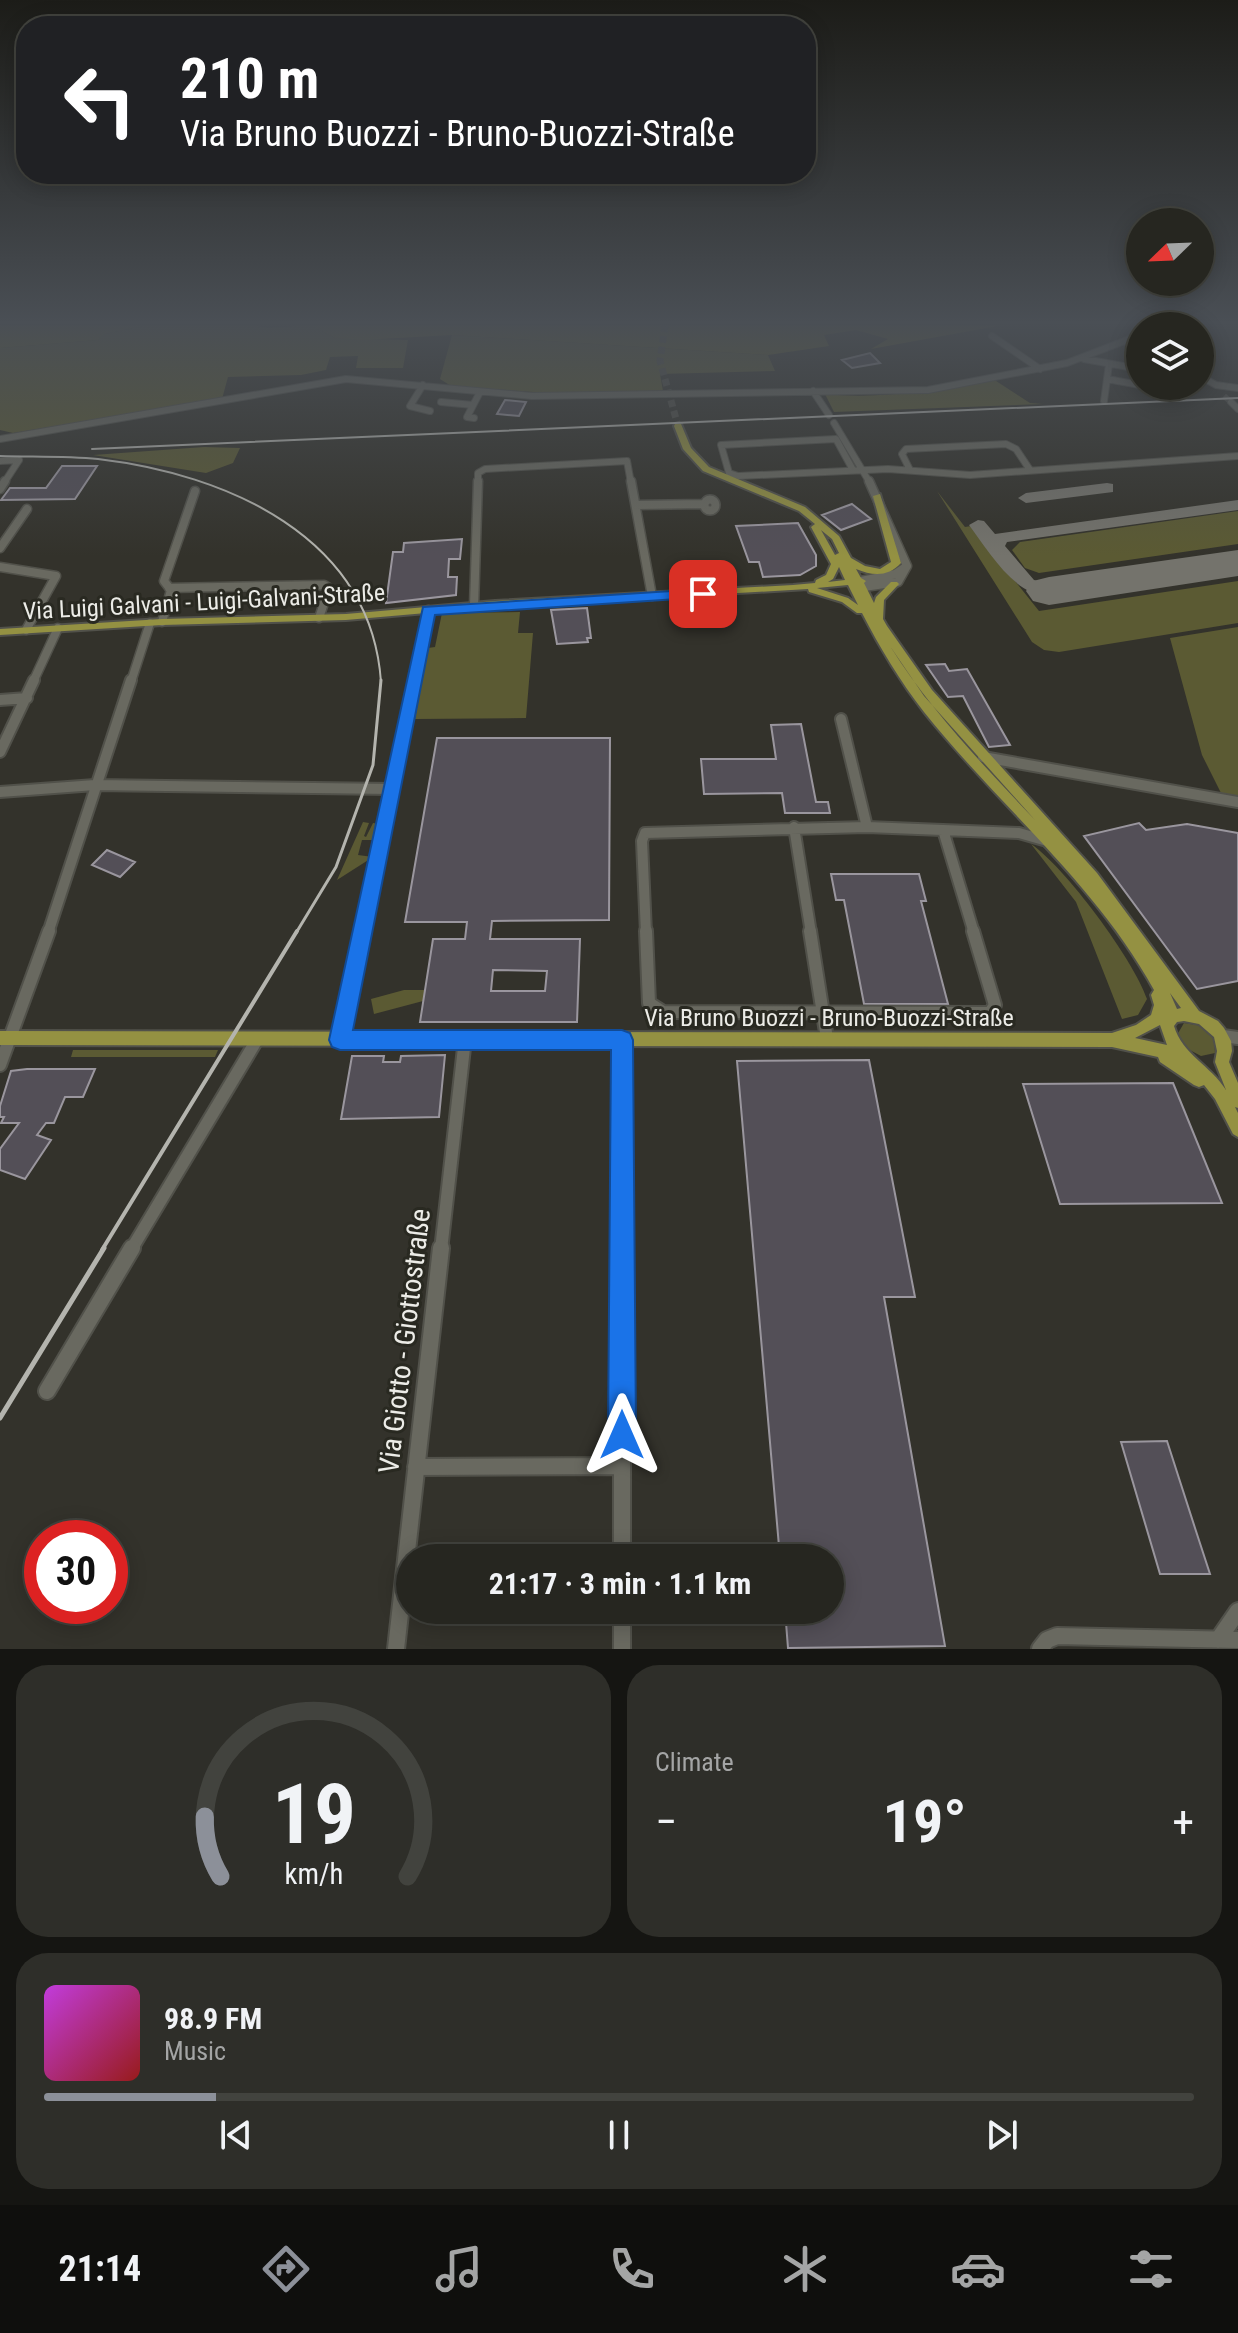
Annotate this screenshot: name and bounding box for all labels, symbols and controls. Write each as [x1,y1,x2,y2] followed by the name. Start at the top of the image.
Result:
[180,46,319,112] text: 210 m
[48,48,152,152] icon: left
[180,113,735,155] text: Via Bruno Buozzi - Bruno-Buozzi-Straße
[1126,208,1214,296] north arrow
[1126,208,1214,400] map controls
[1126,312,1214,400] button: layers
[669,560,737,628] pin
[681,572,725,616] icon: arrive
[22,579,386,625] street label: Via Luigi Galvani - Luigi-Galvani-Straße
[644,1004,1014,1032] street label: Via Bruno Buozzi - Bruno-Buozzi-Straße
[372,1207,437,1475] street label: Via Giotto - Giottostraße
[580,1393,664,1477] position arrow
[24,1520,128,1624] speed limit sign: 30
[489,1566,751,1601] text: 21:17 · 3 min · 1.1 km
[655,1747,734,1777] text: Climate
[271,1766,356,1863] text: 19
[883,1786,967,1857] text: 19°
[655,1796,677,1848] text: −
[1172,1796,1194,1848] text: +
[284,1857,343,1891] text: km/h
[164,2001,262,2036] text: 98.9 FM
[164,2036,226,2066] text: Music
[214,2113,258,2157] icon: previous
[597,2113,641,2157] icon: pause
[980,2113,1024,2157] icon: next
[258,2241,314,2297] icon: directions
[431,2241,487,2297] icon: music
[604,2241,660,2297] icon: phone
[777,2241,833,2297] icon: climate
[950,2241,1006,2297] icon: car
[1123,2241,1179,2297] icon: filters
[59,2248,141,2290] text: 21:14

